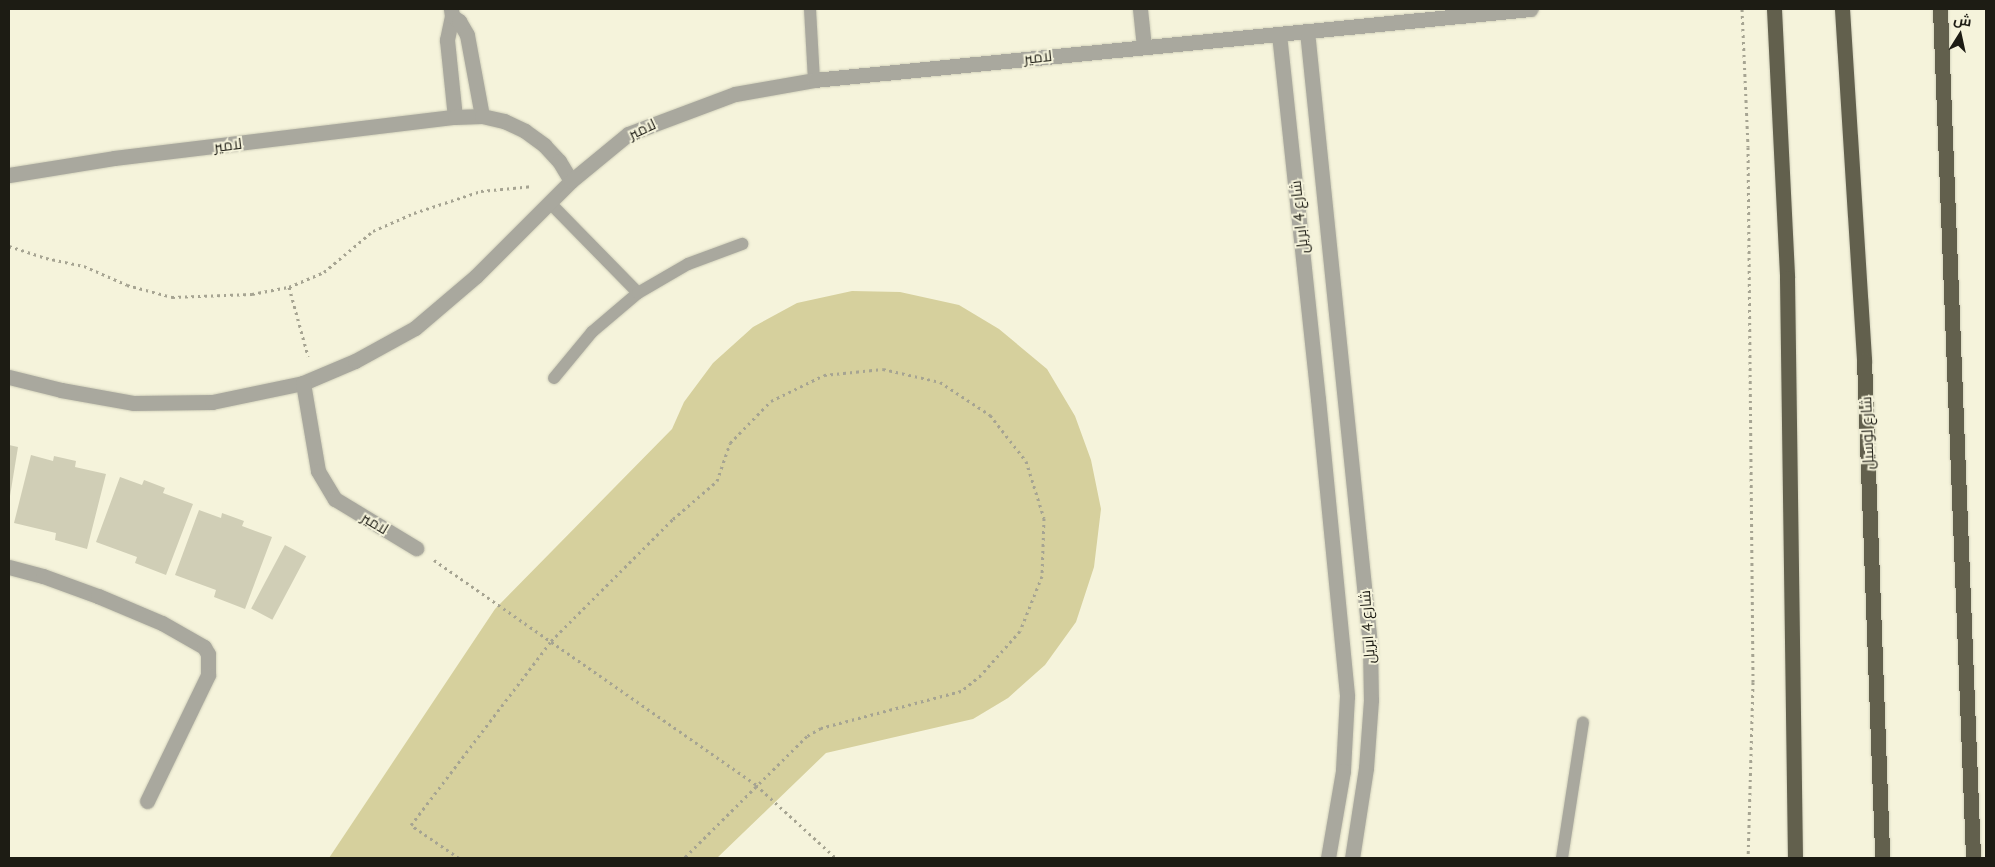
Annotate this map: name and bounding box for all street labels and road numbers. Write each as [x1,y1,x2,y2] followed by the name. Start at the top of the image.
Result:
[1023,47,1053,67] street label: لامير
[625,115,659,143] street label: لامير
[213,134,243,156] street label: لامير
[1286,180,1312,254] street label: شارع 4 ابريل
[1857,396,1877,470] street label: شارع لوسيل
[358,508,392,538] street label: لامير
[1355,590,1379,664] street label: شارع 4 ابريل

